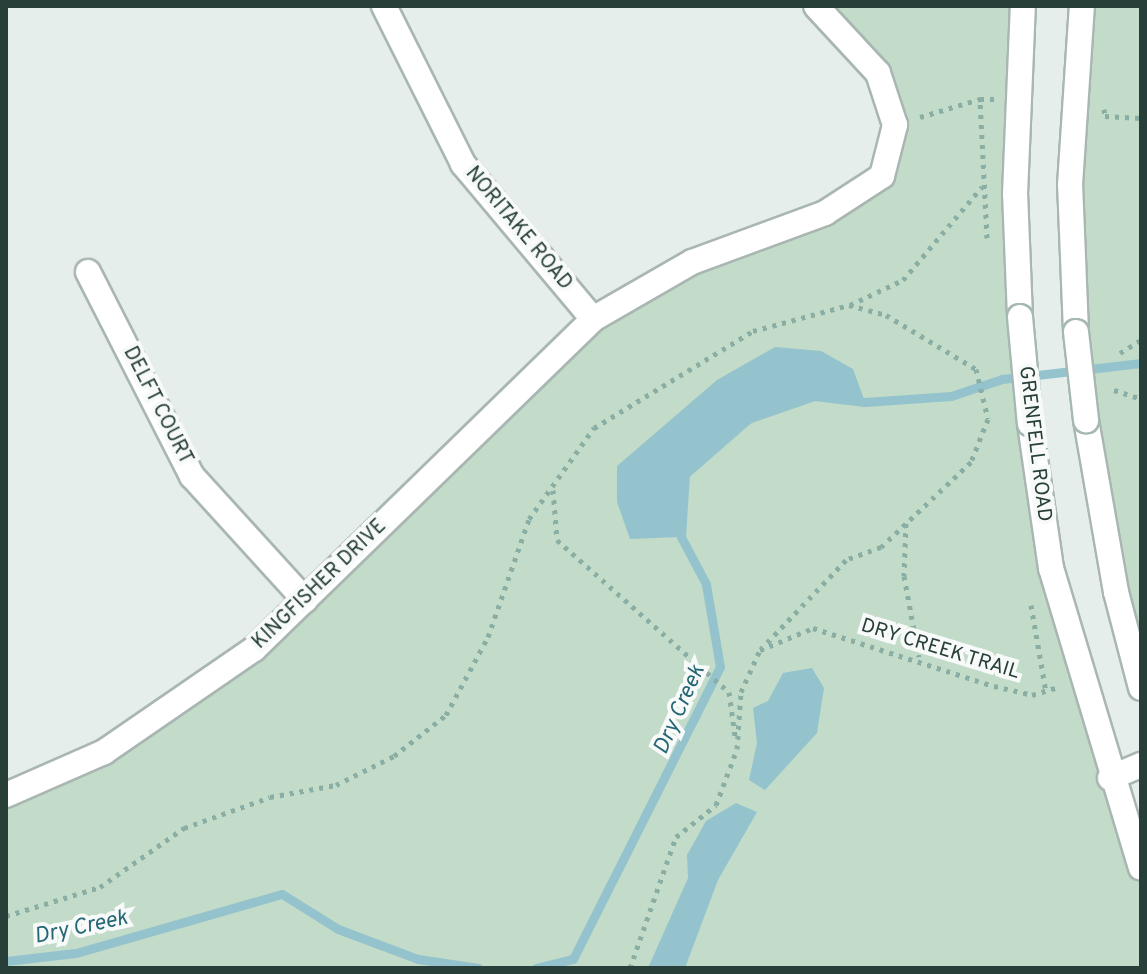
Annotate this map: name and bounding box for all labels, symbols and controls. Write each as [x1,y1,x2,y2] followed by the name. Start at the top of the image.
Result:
[459,162,577,296] street label: NORITAKE ROAD
[117,343,197,469] street label: DELFT COURT
[1013,365,1055,523] street label: GRENFELL ROAD
[248,515,392,655] street label: KINGFISHER DRIVE
[857,614,1023,686] street label: DRY CREEK TRAIL
[649,661,711,759] water label: Dry Creek
[32,905,130,951] water label: Dry Creek

